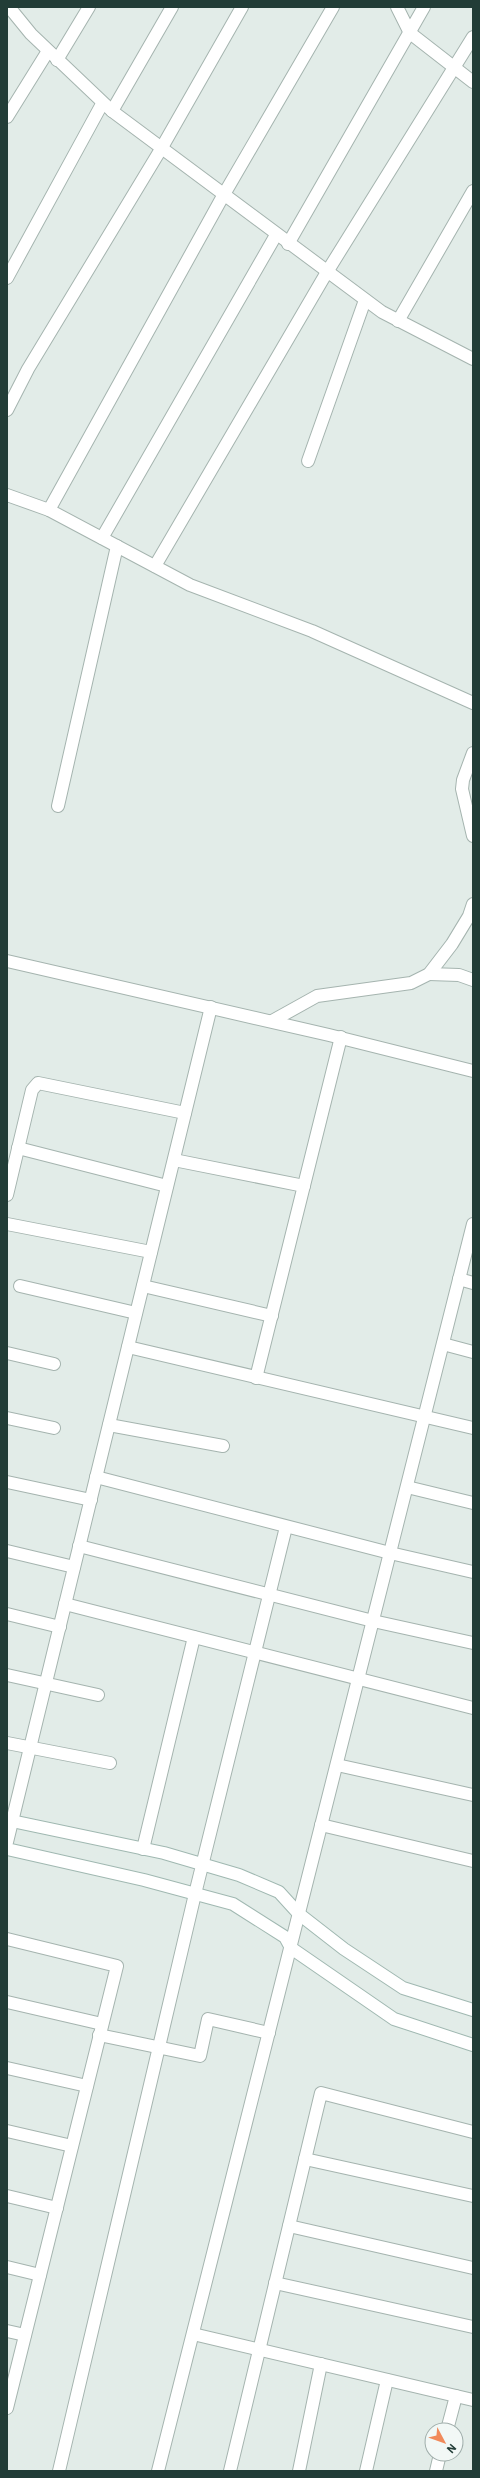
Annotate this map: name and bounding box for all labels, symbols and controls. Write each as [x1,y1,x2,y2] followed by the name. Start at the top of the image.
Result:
[424,2422,464,2462] north arrow
[444,2441,459,2456] text: N

